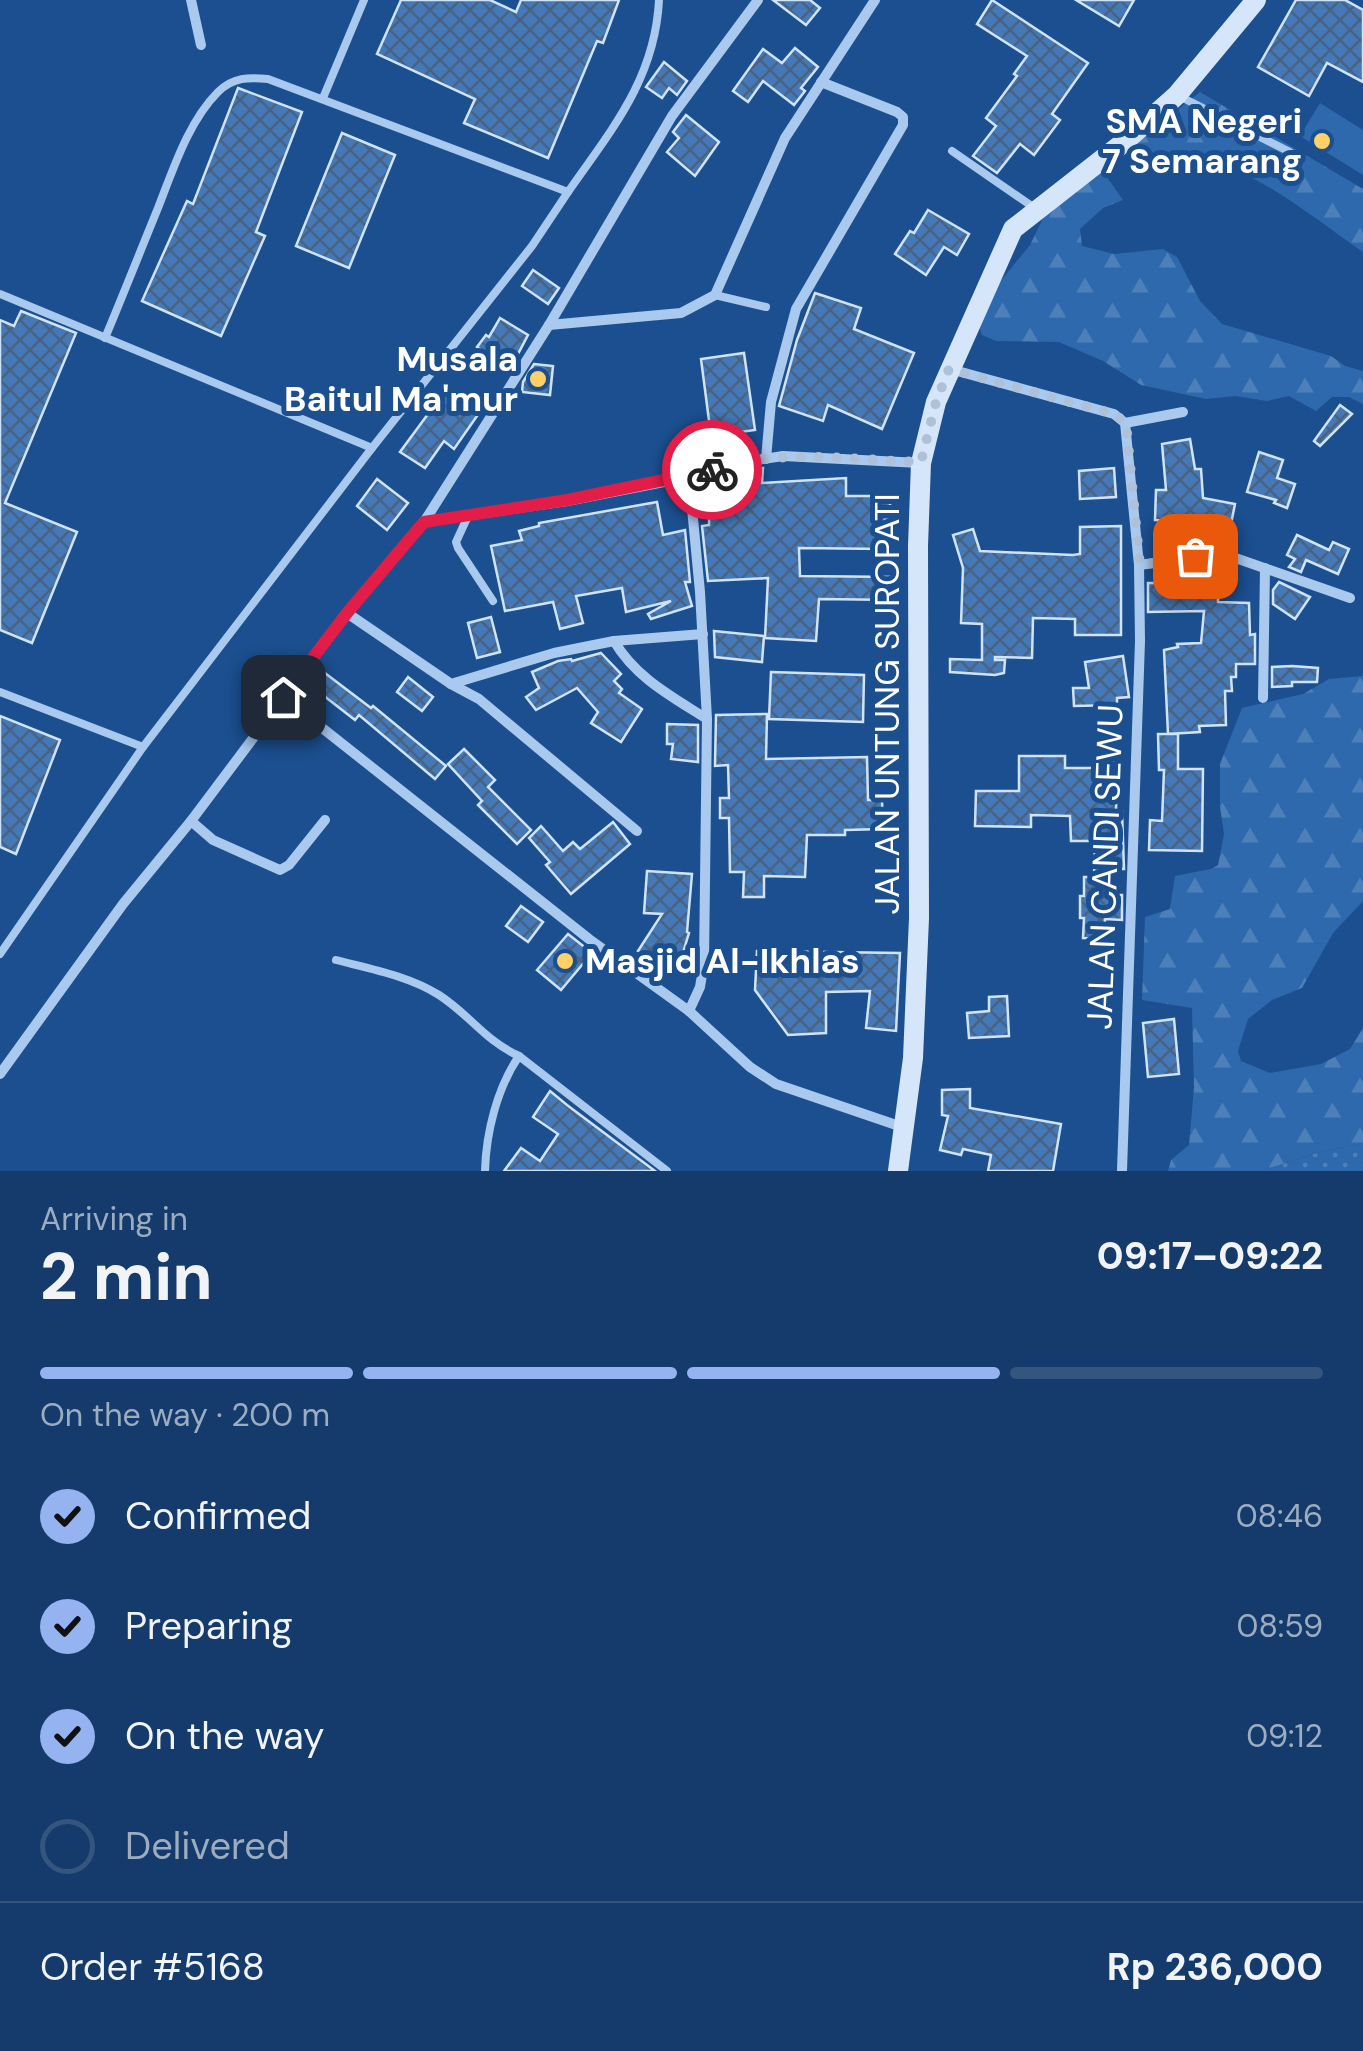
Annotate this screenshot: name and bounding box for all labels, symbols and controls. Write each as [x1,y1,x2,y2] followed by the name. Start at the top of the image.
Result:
[1102,98,1302,184] place label: SMA Negeri 7 Semarang
[1311,130,1333,152] marker: SMA Negeri 7 Semarang
[284,336,518,422] place label: Musala Baitul Ma'mur
[527,368,549,390] marker: Musala Baitul Ma'mur
[662,420,762,520] courier
[685,443,740,498] icon: bike
[864,493,910,915] street label: JALAN UNTUNG SUROPATI
[1153,514,1238,599] pin
[1168,529,1223,584] icon: bag
[241,655,326,740] pin
[256,670,311,725] icon: home
[1076,704,1134,1030] street label: JALAN CANDI SEWU
[585,938,860,984] place label: Masjid Al-Ikhlas
[554,950,576,972] marker: Masjid Al-Ikhlas
[40,1198,188,1240] text: Arriving in
[1097,1231,1323,1281] text: 09:17–09:22
[40,1235,213,1319] text: 2 min
[40,1394,330,1436] text: On the way · 200 m
[40,1489,95,1544] icon: check
[125,1491,311,1541] text: Confirmed
[1236,1495,1323,1537] text: 08:46
[40,1599,95,1654] icon: check
[125,1601,293,1651] text: Preparing
[1237,1605,1323,1647] text: 08:59
[40,1709,95,1764] icon: check
[125,1711,324,1761] text: On the way
[1246,1715,1323,1757] text: 09:12
[125,1821,290,1871] text: Delivered
[40,1942,265,1992] text: Order #5168
[1107,1942,1323,1992] text: Rp 236,000

